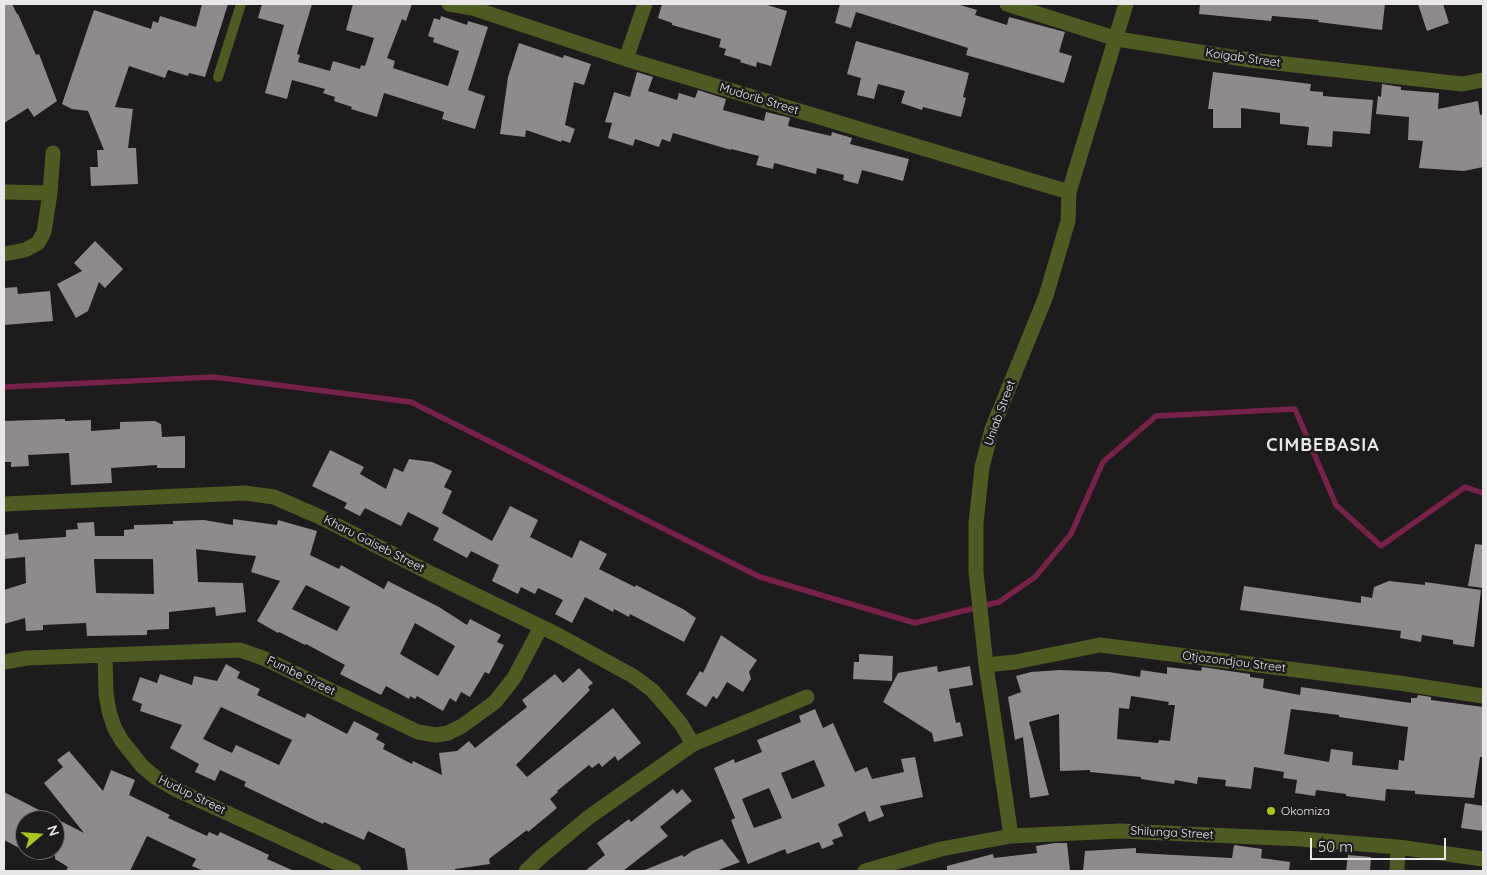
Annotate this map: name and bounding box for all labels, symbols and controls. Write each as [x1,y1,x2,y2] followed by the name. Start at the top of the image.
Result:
[1205,46,1281,70] street label: Koigab Street
[718,80,800,118] street label: Mudorib Street
[981,378,1019,448] street label: Uniab Street
[1265,435,1381,457] district label: CIMBEBASIA
[321,512,427,576] street label: Kharu Gaiseb Street
[1181,649,1287,675] street label: Otjozondjou Street
[264,653,338,699] street label: Fumbe Street
[156,773,228,817] street label: Hudup Street
[1281,804,1330,818] place label: Okomiza
[1265,805,1277,817] marker: Okomiza
[15,810,65,860] north arrow
[43,823,63,838] text: N
[1130,824,1214,842] street label: Shilunga Street
[1312,828,1448,860] scale bar
[1318,837,1353,856] text: 50 m

